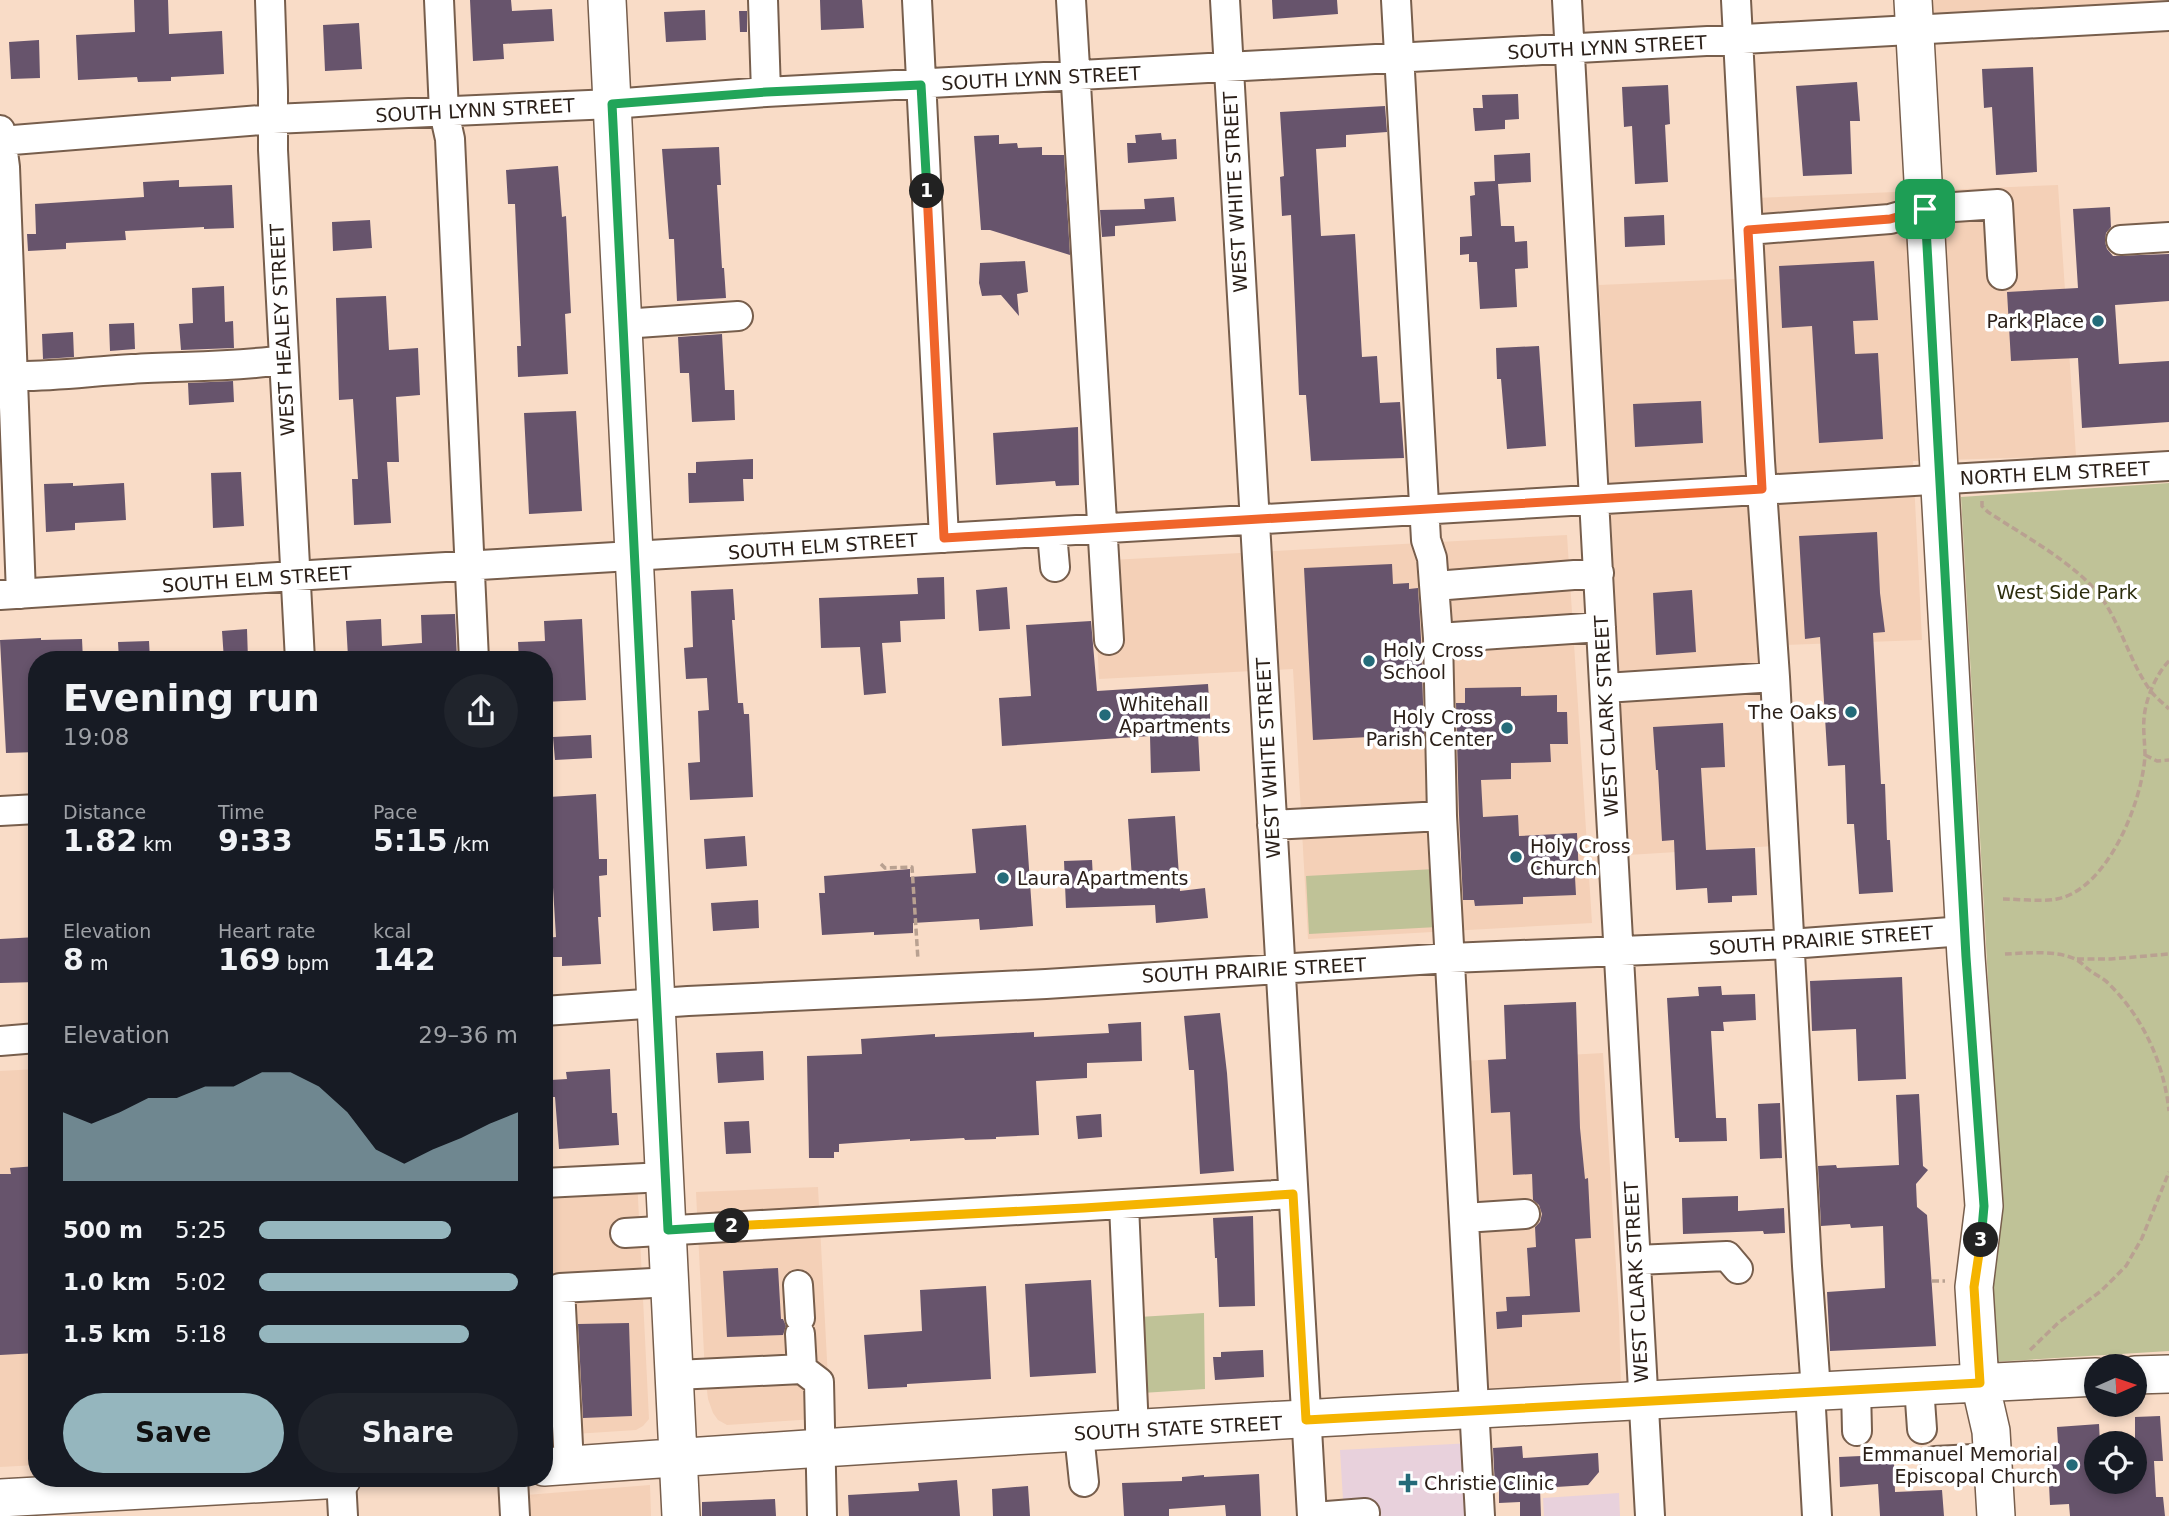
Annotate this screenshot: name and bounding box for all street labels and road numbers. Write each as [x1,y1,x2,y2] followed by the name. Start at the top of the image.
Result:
[1507,31,1708,63] street label: SOUTH LYNN STREET
[941,62,1142,94] street label: SOUTH LYNN STREET
[1219,91,1251,293] street label: WEST WHITE STREET
[375,94,576,126] street label: SOUTH LYNN STREET
[265,223,299,437] street label: WEST HEALEY STREET
[1959,457,2151,489] street label: NORTH ELM STREET
[727,528,919,564] street label: SOUTH ELM STREET
[161,561,353,597] street label: SOUTH ELM STREET
[1590,614,1622,817] street label: WEST CLARK STREET
[1252,657,1284,859] street label: WEST WHITE STREET
[1708,921,1934,959] street label: SOUTH PRAIRIE STREET
[1141,953,1367,987] street label: SOUTH PRAIRIE STREET
[1620,1180,1652,1383] street label: WEST CLARK STREET
[1073,1412,1283,1444] street label: SOUTH STATE STREET

